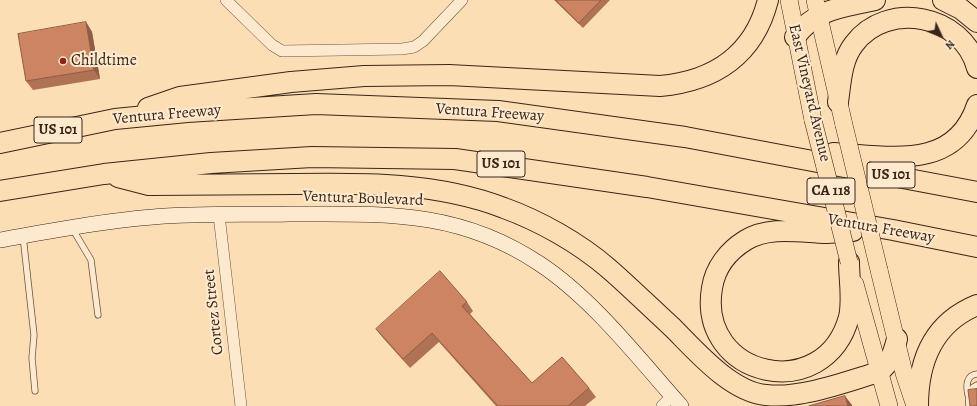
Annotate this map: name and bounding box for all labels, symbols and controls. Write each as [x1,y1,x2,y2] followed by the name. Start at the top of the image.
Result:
[921,16,961,56] north arrow
[784,22,834,164] street label: East Vineyard Avenue
[942,37,958,53] text: N
[71,51,137,71] place label: Childtime
[58,56,68,66] marker: Childtime
[435,100,545,126] street label: Ventura Freeway
[112,101,222,129] street label: Ventura Freeway
[34,117,82,143] road number: US 101
[477,151,525,177] road number: US 101
[867,162,915,188] road number: US 101
[807,178,855,204] road number: CA 118
[302,187,424,211] street label: Ventura Boulevard
[826,210,936,248] street label: Ventura Freeway
[200,268,228,356] street label: Cortez Street

